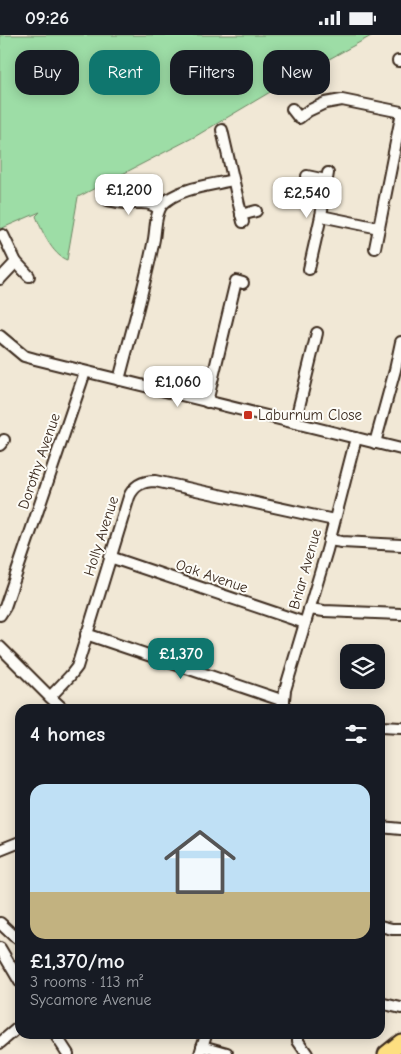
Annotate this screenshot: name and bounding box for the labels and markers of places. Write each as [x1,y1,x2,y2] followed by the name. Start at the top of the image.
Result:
[88,173,170,216] pin: £1,200
[266,177,348,219] pin: £2,540
[137,365,219,408] pin: £1,060
[258,406,363,424] place label: Laburnum Close
[242,409,254,421] marker: Laburnum Close
[140,637,222,680] pin: £1,370

